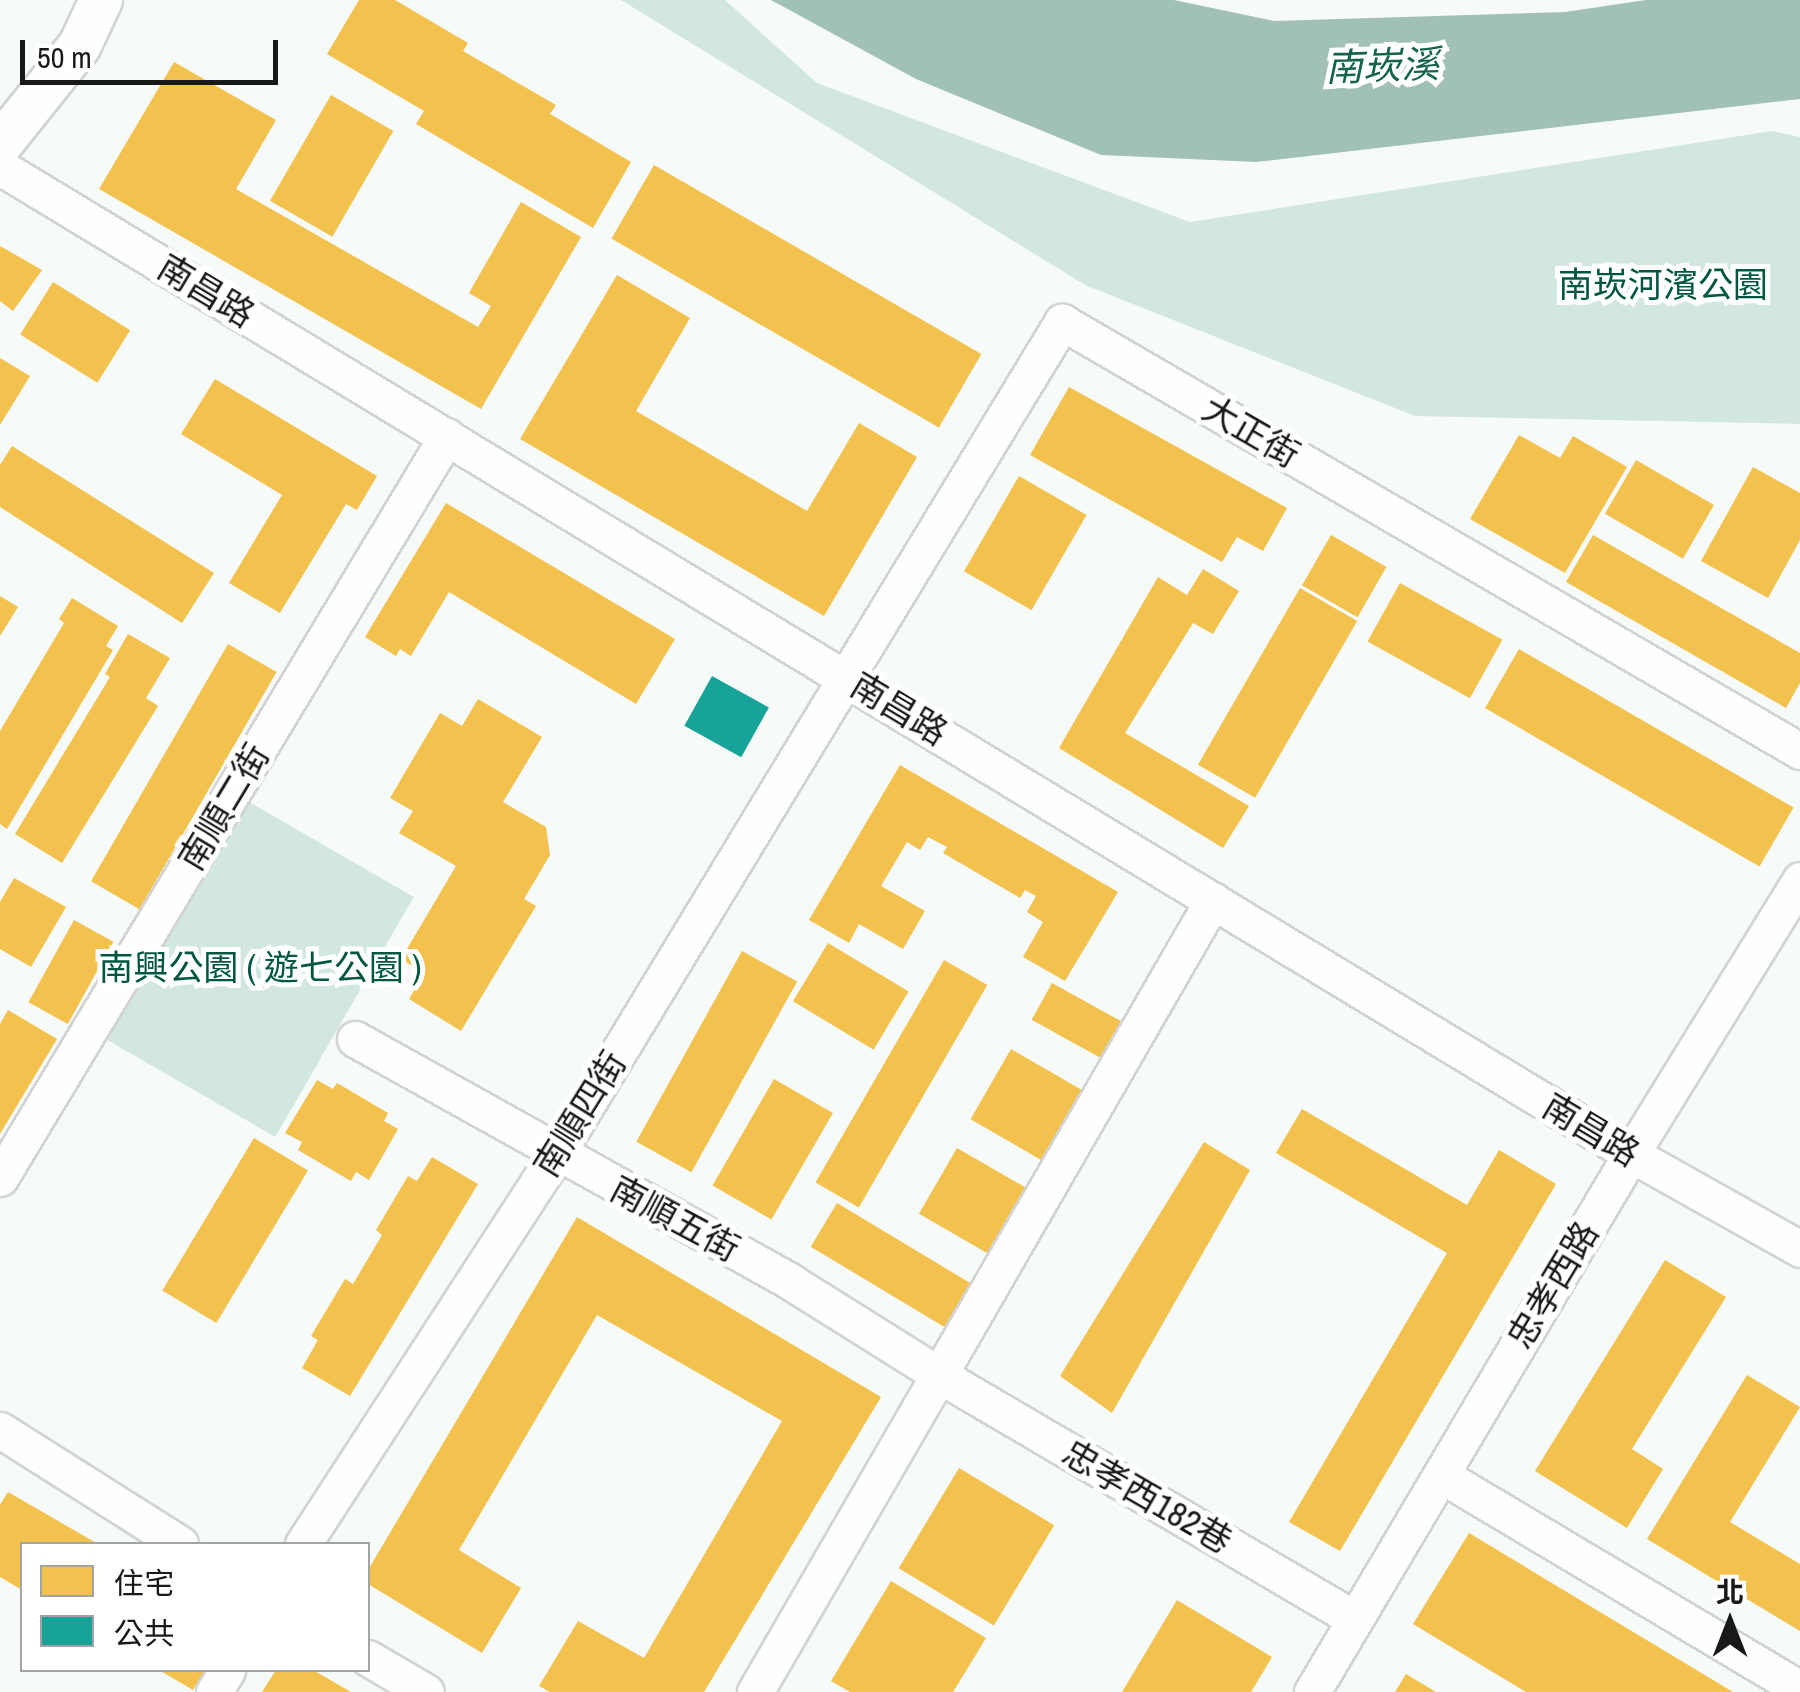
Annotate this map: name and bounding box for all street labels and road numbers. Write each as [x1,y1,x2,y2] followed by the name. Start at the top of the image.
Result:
[150,246,262,336] street label: 南昌路
[1195,388,1307,476] street label: 大正街
[843,664,955,754] street label: 南昌路
[170,736,278,878] street label: 南順二街
[525,1044,635,1184] street label: 南順四街
[1535,1085,1647,1175] street label: 南昌路
[603,1168,747,1270] street label: 南順五街
[1499,1214,1607,1356] street label: 忠孝西路
[1055,1432,1239,1562] street label: 忠孝西182巷

